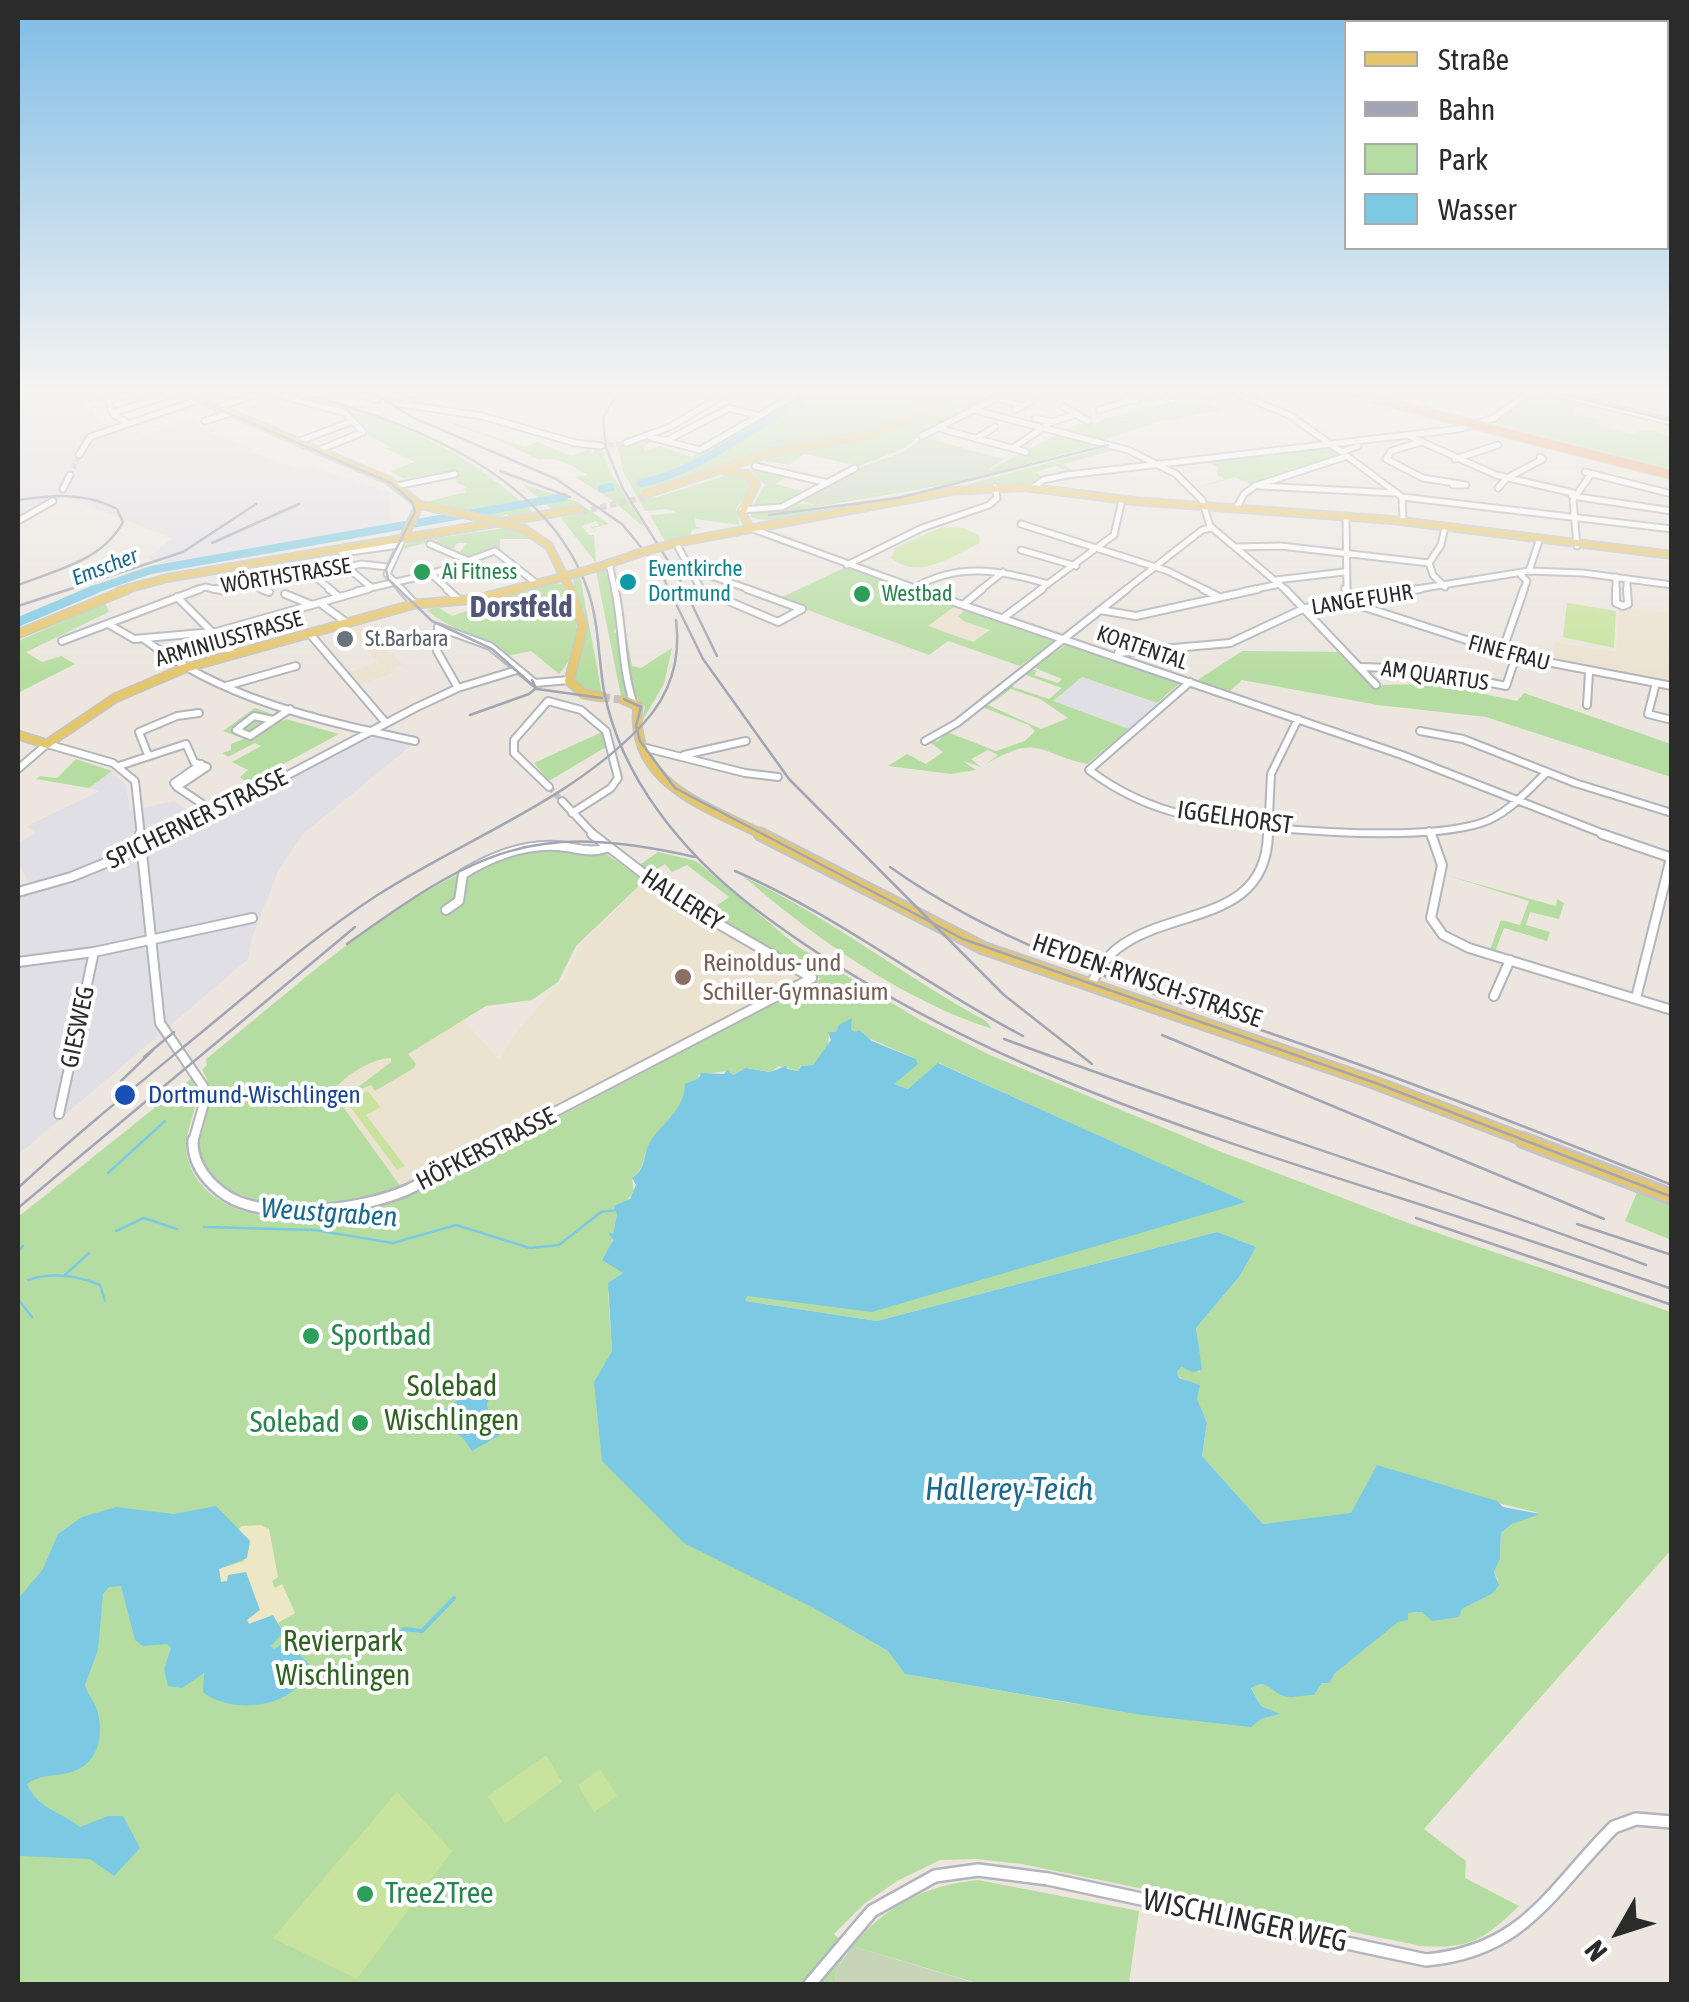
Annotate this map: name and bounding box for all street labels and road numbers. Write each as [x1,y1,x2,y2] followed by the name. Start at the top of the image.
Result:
[219,553,353,599] street label: WÖRTHSTRASSE
[1310,579,1414,621] street label: LANGE FUHR
[153,605,305,673] street label: ARMINIUSSTRASSE
[1093,620,1191,676] street label: KORTENTAL
[1465,629,1553,677] street label: FINE FRAU
[1380,655,1490,697] street label: AM QUARTUS
[102,762,292,876] street label: SPICHERNER STRASSE
[1175,795,1295,841] street label: IGGELHORST
[636,863,728,937] street label: HALLEREY
[1028,928,1266,1034] street label: HEYDEN-RYNSCH-STRASSE
[55,983,101,1071] street label: GIESWEG
[411,1101,561,1197] street label: HÖFKERSTRASSE
[1139,1882,1351,1960] street label: WISCHLINGER WEG

